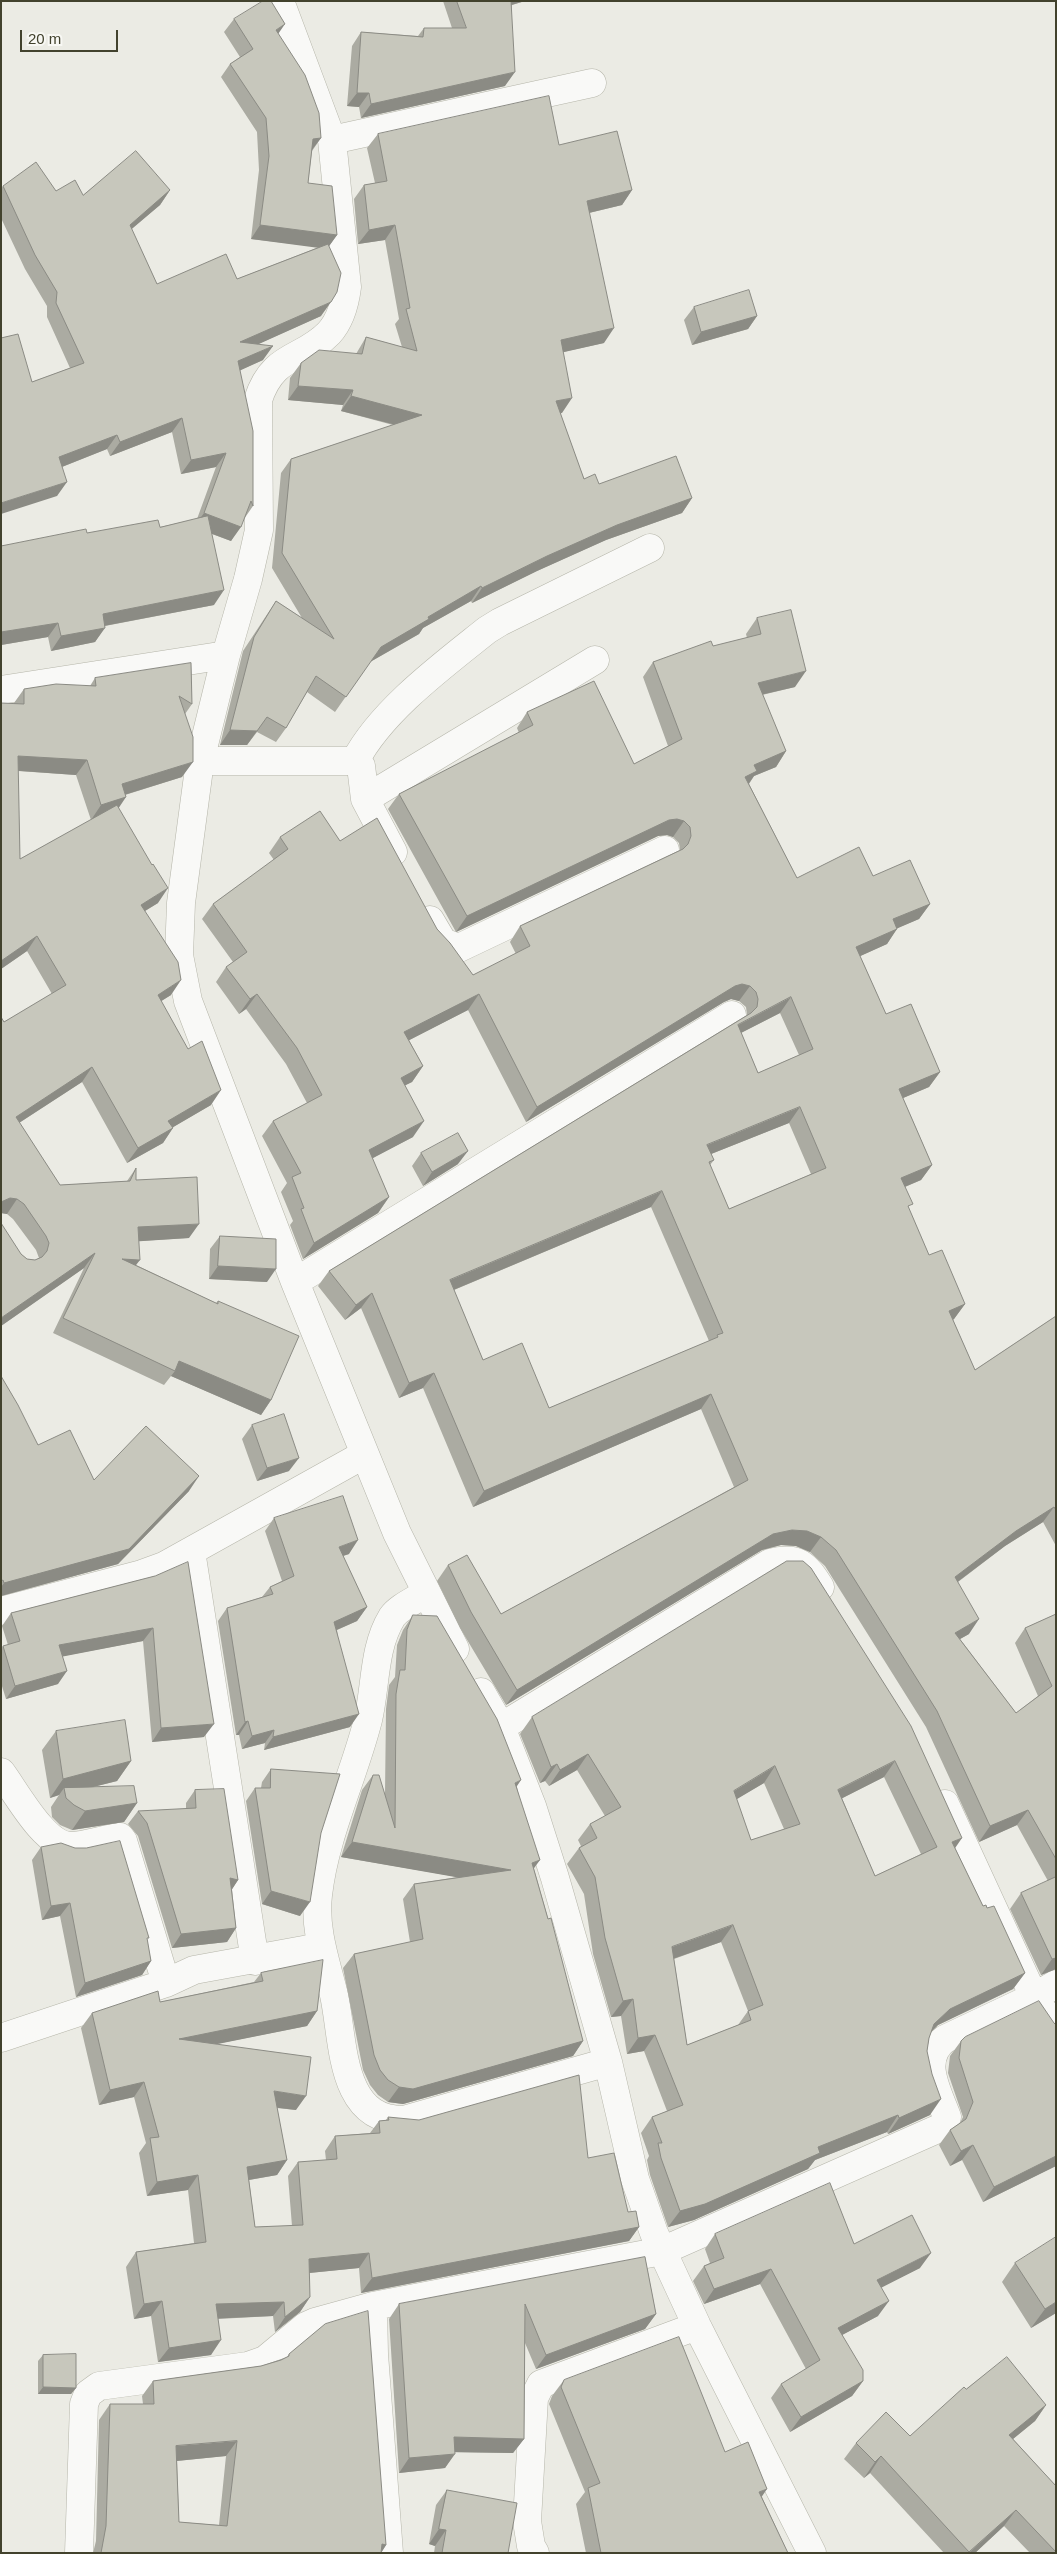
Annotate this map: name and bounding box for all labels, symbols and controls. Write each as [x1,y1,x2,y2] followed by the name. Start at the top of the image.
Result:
[22,20,120,52] scale bar
[28,30,61,47] text: 20 m

